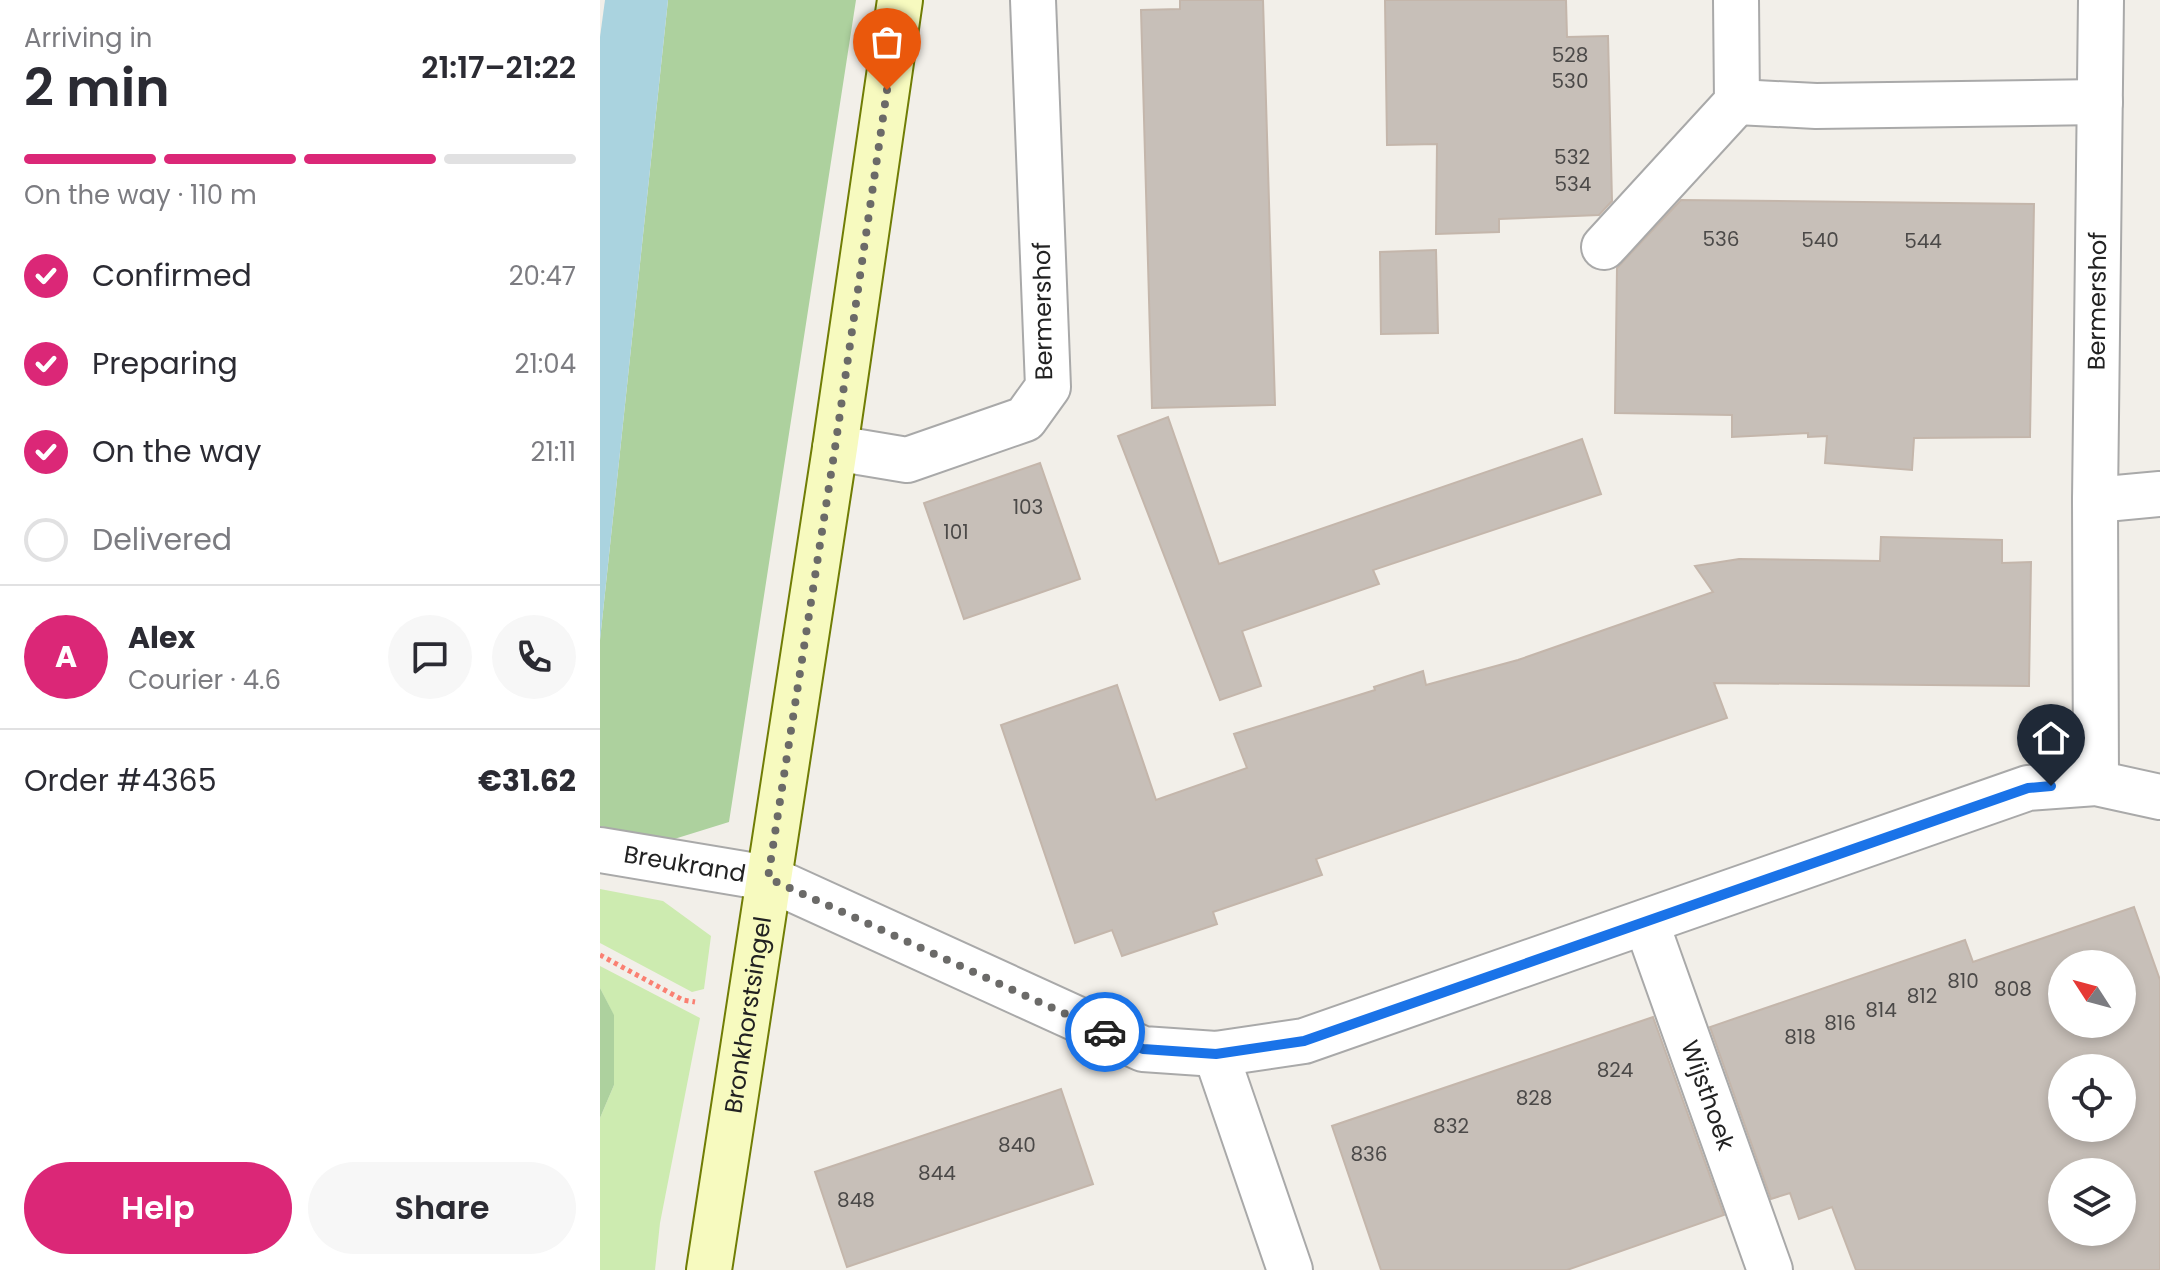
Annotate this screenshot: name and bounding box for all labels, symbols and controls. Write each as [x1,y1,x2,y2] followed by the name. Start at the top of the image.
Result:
[853,8,921,90] pin
[24,20,153,56] text: Arriving in
[865,20,909,64] icon: bag
[1552,41,1588,69] house number: 528
[421,46,576,89] text: 21:17–21:22
[24,51,170,124] text: 2 min
[1552,67,1588,95] house number: 530
[1554,143,1590,171] house number: 532
[1555,170,1591,198] house number: 534
[24,177,257,213] text: On the way · 110 m
[1702,225,1740,253] house number: 536
[1801,226,1839,254] house number: 540
[1904,227,1942,255] house number: 544
[2080,232,2114,370] street label: Bermershof
[1025,242,1060,380] street label: Bermershof
[24,254,68,298] icon: check
[92,254,252,297] text: Confirmed
[509,258,576,294] text: 20:47
[24,342,68,386] icon: check
[92,342,238,385] text: Preparing
[515,346,576,382] text: 21:04
[24,430,68,474] icon: check
[92,430,261,473] text: On the way
[531,434,576,470] text: 21:11
[1013,493,1043,521] house number: 103
[92,518,232,561] text: Delivered
[943,518,969,546] house number: 101
[388,615,472,699] button: chat
[492,615,576,699] button: phone
[128,616,195,659] text: Alex
[55,635,77,678] text: A
[128,662,281,698] text: Courier · 4.6
[2017,704,2085,786] pin
[2029,716,2073,760] icon: home
[24,759,216,802] text: Order #4365
[478,759,576,802] text: €31.62
[621,837,748,890] street label: Breukrand
[716,914,779,1116] street label: Bronkhorstsingel
[2048,950,2136,1038] north arrow
[2048,950,2136,1246] map controls
[1947,967,1979,995] house number: 810
[1994,975,2032,1003] house number: 808
[1907,982,1937,1010] house number: 812
[1065,992,1145,1072] courier
[1865,996,1897,1024] house number: 814
[1824,1009,1856,1037] house number: 816
[1083,1010,1127,1054] icon: car
[1784,1023,1816,1051] house number: 818
[1673,1036,1743,1155] street label: Wijsthoek
[2048,1054,2136,1142] button: locate
[1597,1056,1633,1084] house number: 824
[1516,1084,1552,1112] house number: 828
[1433,1112,1469,1140] house number: 832
[998,1131,1036,1159] house number: 840
[1350,1140,1388,1168] house number: 836
[2048,1158,2136,1246] button: layers
[918,1159,956,1187] house number: 844
[24,1162,292,1254] button: Help
[308,1162,576,1254] button: Share
[837,1186,875,1214] house number: 848

